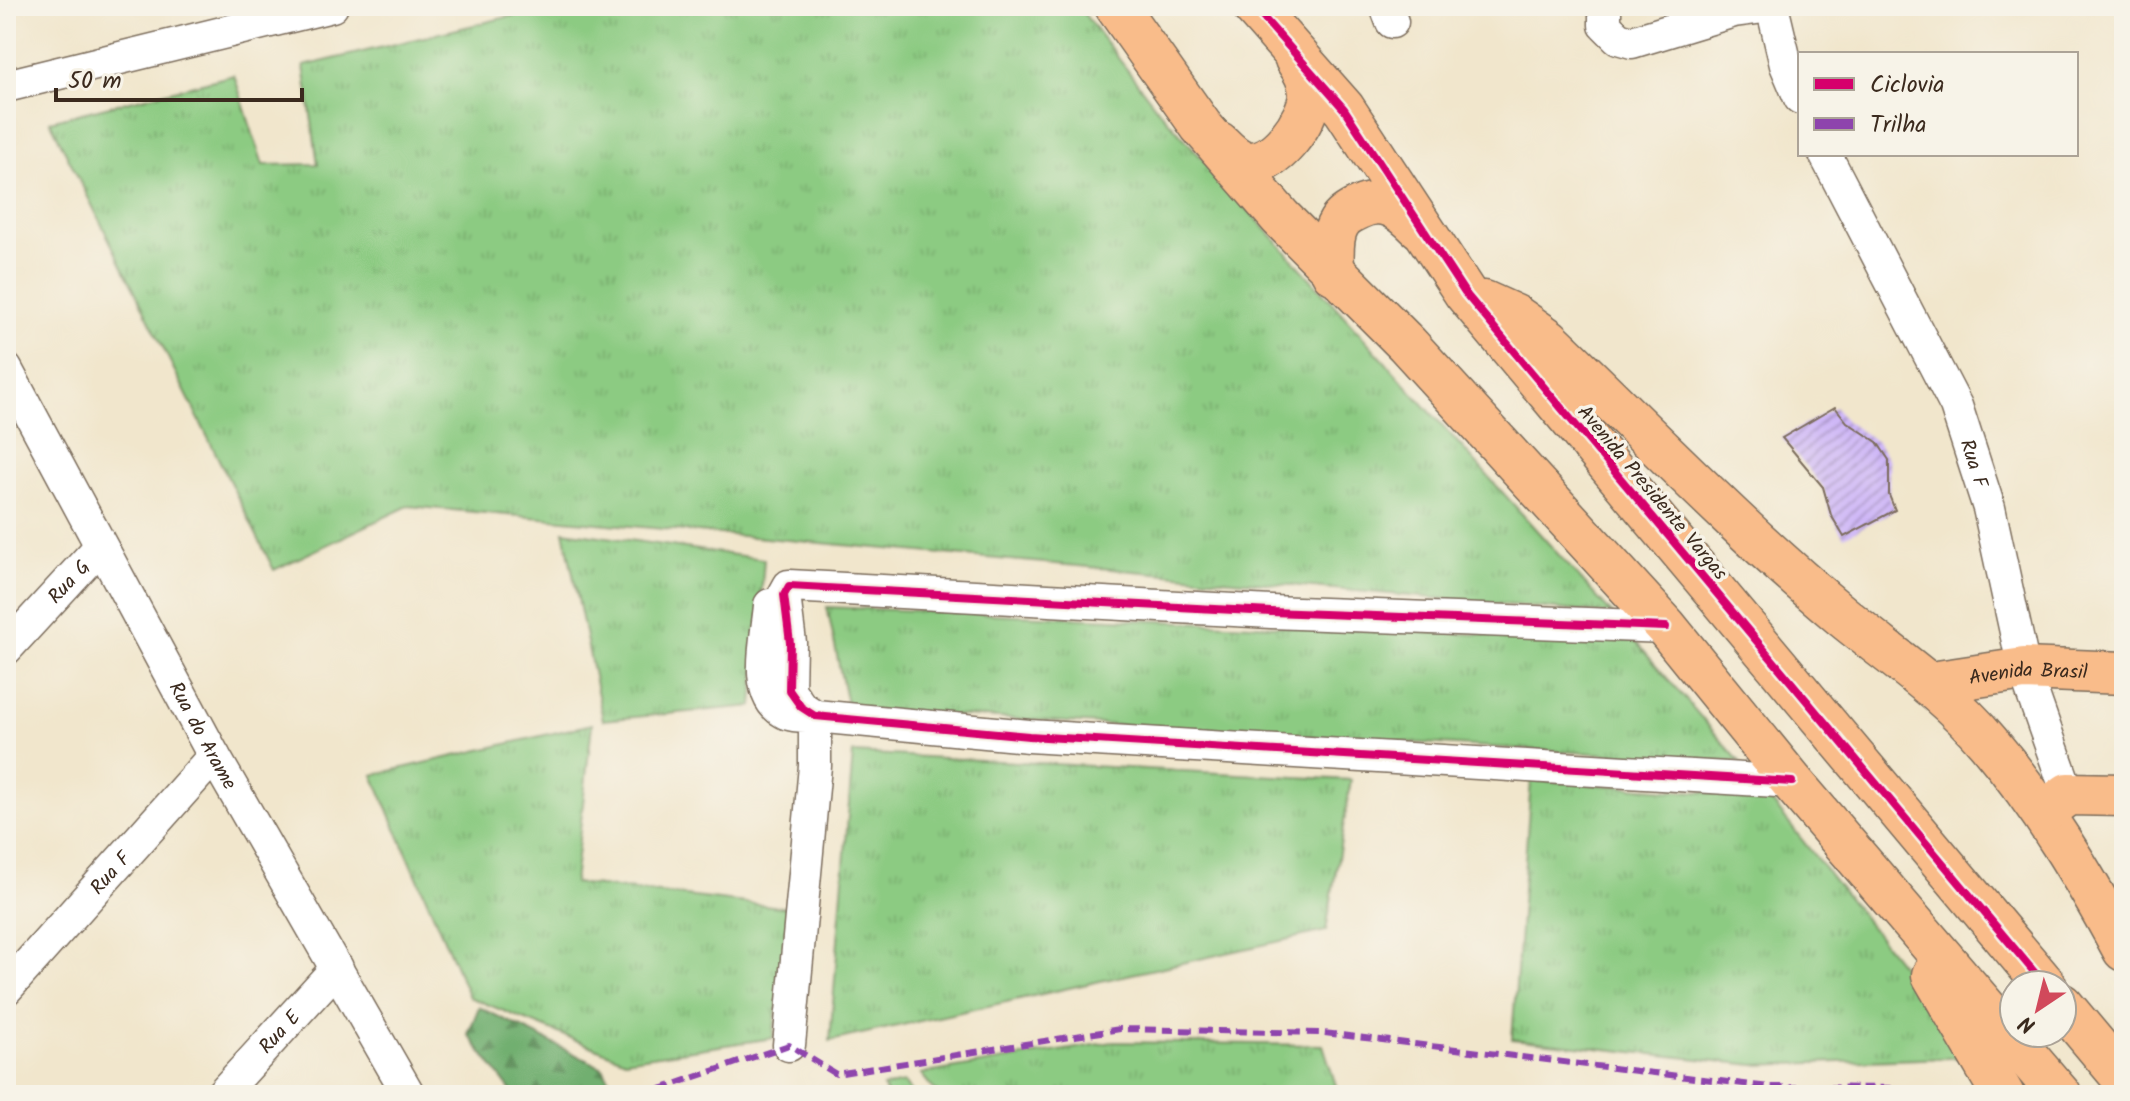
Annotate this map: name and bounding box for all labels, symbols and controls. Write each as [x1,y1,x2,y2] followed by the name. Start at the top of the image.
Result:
[56,52,302,102] scale bar
[1798,52,2078,156] legend
[68,62,122,101] text: 50 m
[1870,66,1945,105] text: Ciclovia
[1870,106,1927,145] text: Trilha
[1568,399,1735,588] street label: Avenida Presidente Vargas
[1950,435,1996,493] street label: Rua F
[41,553,99,612] street label: Rua G
[1967,655,2088,695] street label: Avenida Brasil
[159,676,244,796] street label: Rua do Arame
[83,844,141,903] street label: Rua F
[1998,969,2078,1049] north arrow
[252,1002,310,1062] street label: Rua E
[2012,1005,2044,1042] text: N

